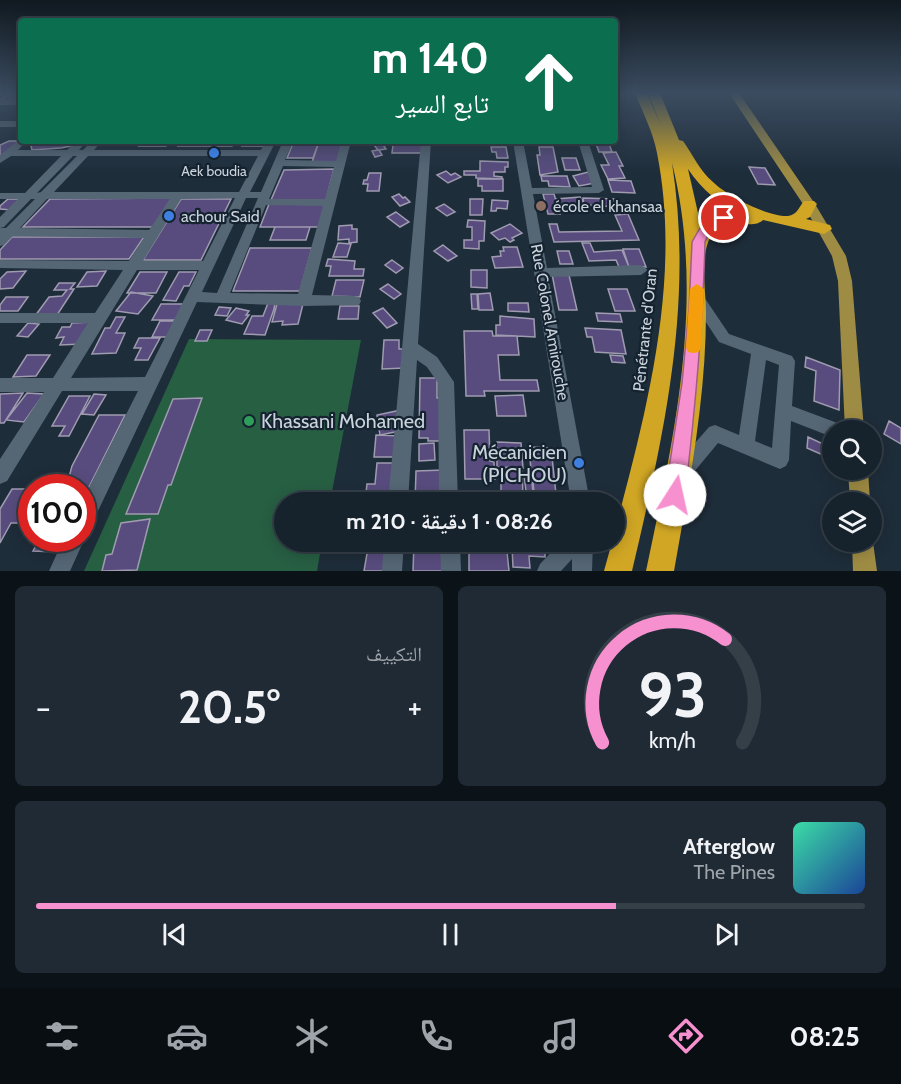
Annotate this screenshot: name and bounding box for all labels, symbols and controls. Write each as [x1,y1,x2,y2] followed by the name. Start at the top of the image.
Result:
[372,32,489,84] text: 140 m
[510,42,588,120] icon: ahead
[396,87,489,120] text: تابع السير
[207,146,221,160] marker: Aek boudia
[181,162,247,180] place label: Aek boudia
[698,192,749,243] pin
[553,197,663,216] place label: école el khansaa
[534,199,548,213] marker: école el khansaa
[707,201,740,234] icon: arrive
[181,207,260,226] place label: achour Said
[162,209,176,223] marker: achour Said
[527,242,573,402] street label: Rue Colonel Amirouche
[629,267,661,392] street label: Pénétrante d'Oran
[261,409,425,433] place label: Khassani Mohamed
[242,414,256,428] marker: Khassani Mohamed
[822,420,882,552] map controls
[822,420,882,480] button: search
[472,440,567,487] place label: Mécanicien (PICHOU)
[572,456,586,470] marker: Mécanicien (PICHOU)
[643,463,707,527] position arrow
[18,474,96,552] speed limit sign: 100
[822,492,882,552] button: layers
[346,508,553,535] text: 08:26 · 1 دقيقة · 210 m
[366,642,422,666] text: التكييف
[638,657,706,733] text: 93
[178,680,280,734] text: 20.5°
[36,687,51,727] text: −
[407,687,422,727] text: +
[649,727,695,753] text: km/h
[683,833,775,860] text: Afterglow
[694,860,775,884] text: The Pines
[158,918,191,951] icon: previous
[434,918,467,951] icon: pause
[710,918,743,951] icon: next
[41,1015,83,1057] icon: filters
[166,1015,208,1057] icon: car
[291,1015,333,1057] icon: climate
[415,1015,457,1057] icon: phone
[540,1015,582,1057] icon: music
[665,1015,707,1057] icon: directions
[790,1020,860,1053] text: 08:25

